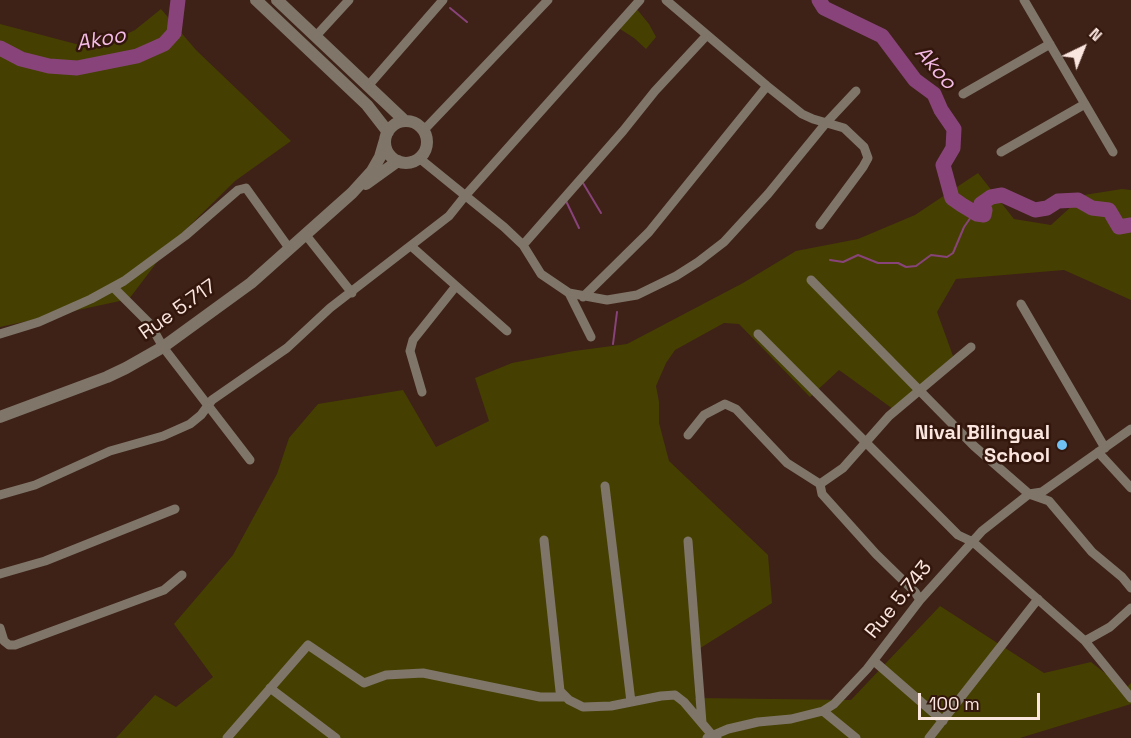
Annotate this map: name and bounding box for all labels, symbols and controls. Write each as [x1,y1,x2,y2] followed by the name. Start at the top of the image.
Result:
[1053,18,1113,78] north arrow
[74,23,128,57] water label: Akoo
[1085,23,1107,46] text: N
[909,41,961,95] water label: Akoo
[135,275,221,345] street label: Rue 5.717
[915,422,1050,469] place label: Nival Bilingual School
[1055,438,1069,452] marker: Nival Bilingual School
[860,556,938,644] street label: Rue 5.743
[921,681,1042,719] scale bar
[929,692,980,715] text: 100 m

